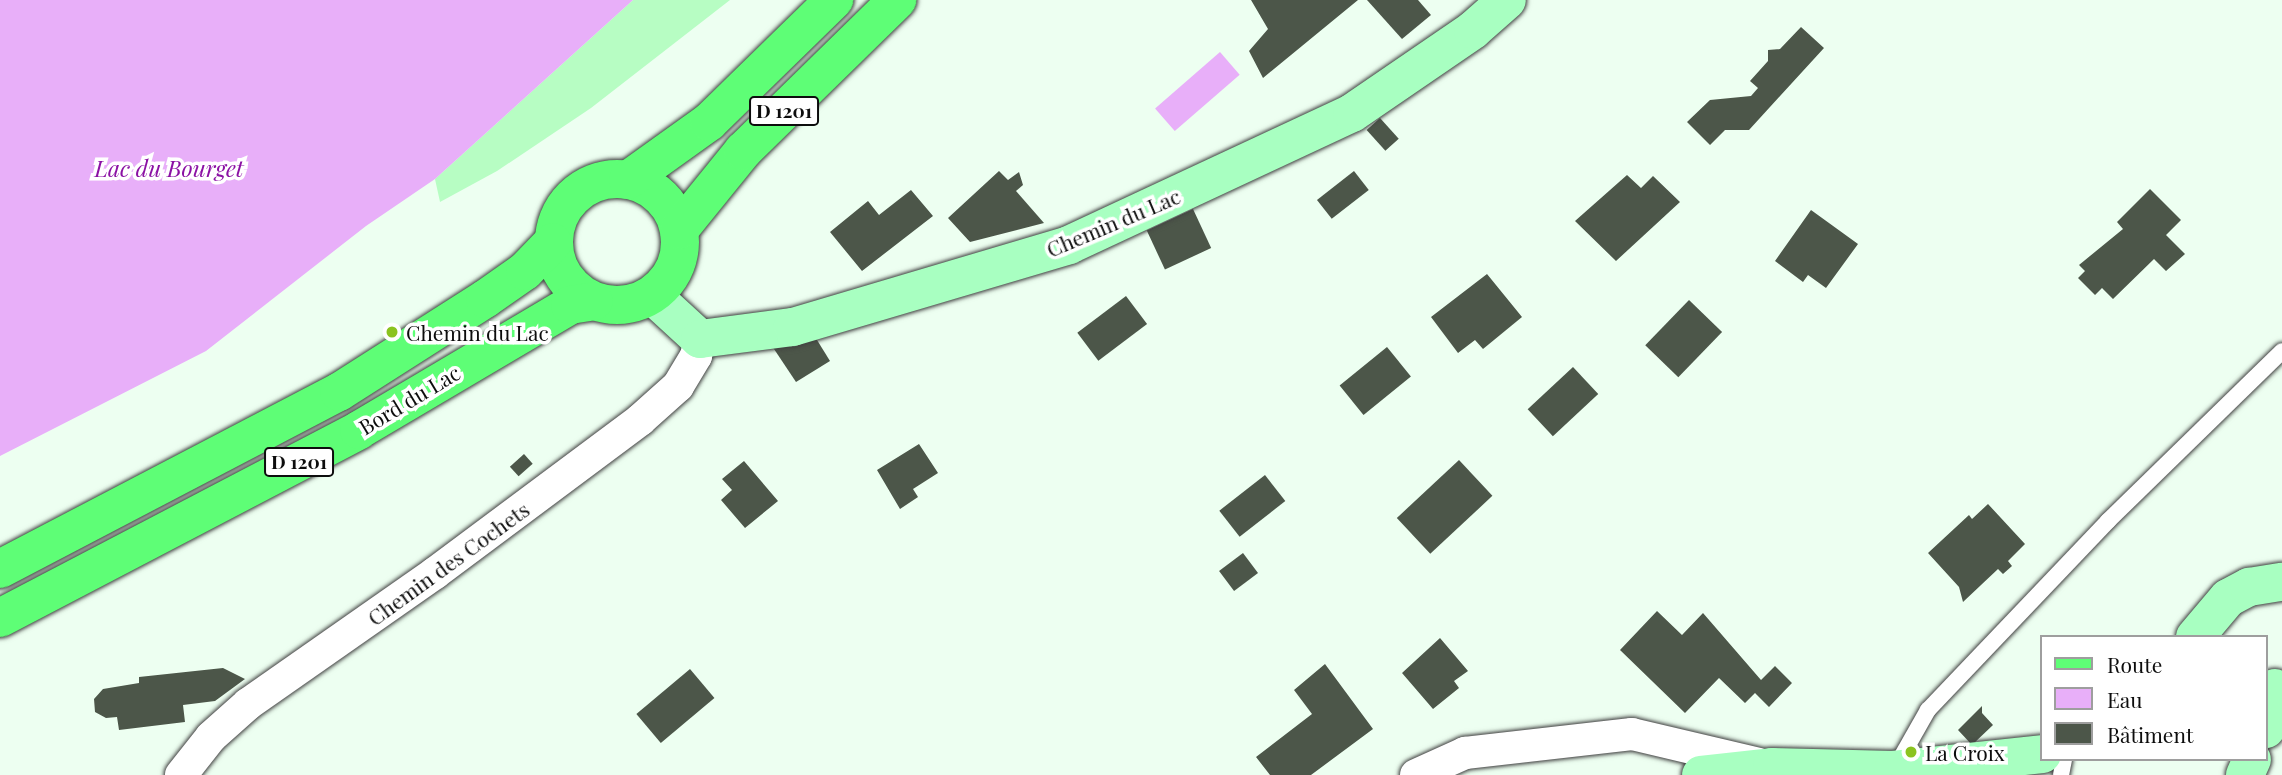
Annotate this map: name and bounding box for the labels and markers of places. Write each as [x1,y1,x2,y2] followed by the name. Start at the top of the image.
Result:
[406,319,549,345] place label: Chemin du Lac
[384,324,400,340] marker: Chemin du Lac
[1925,739,2005,765] place label: La Croix
[1903,744,1919,760] marker: La Croix

